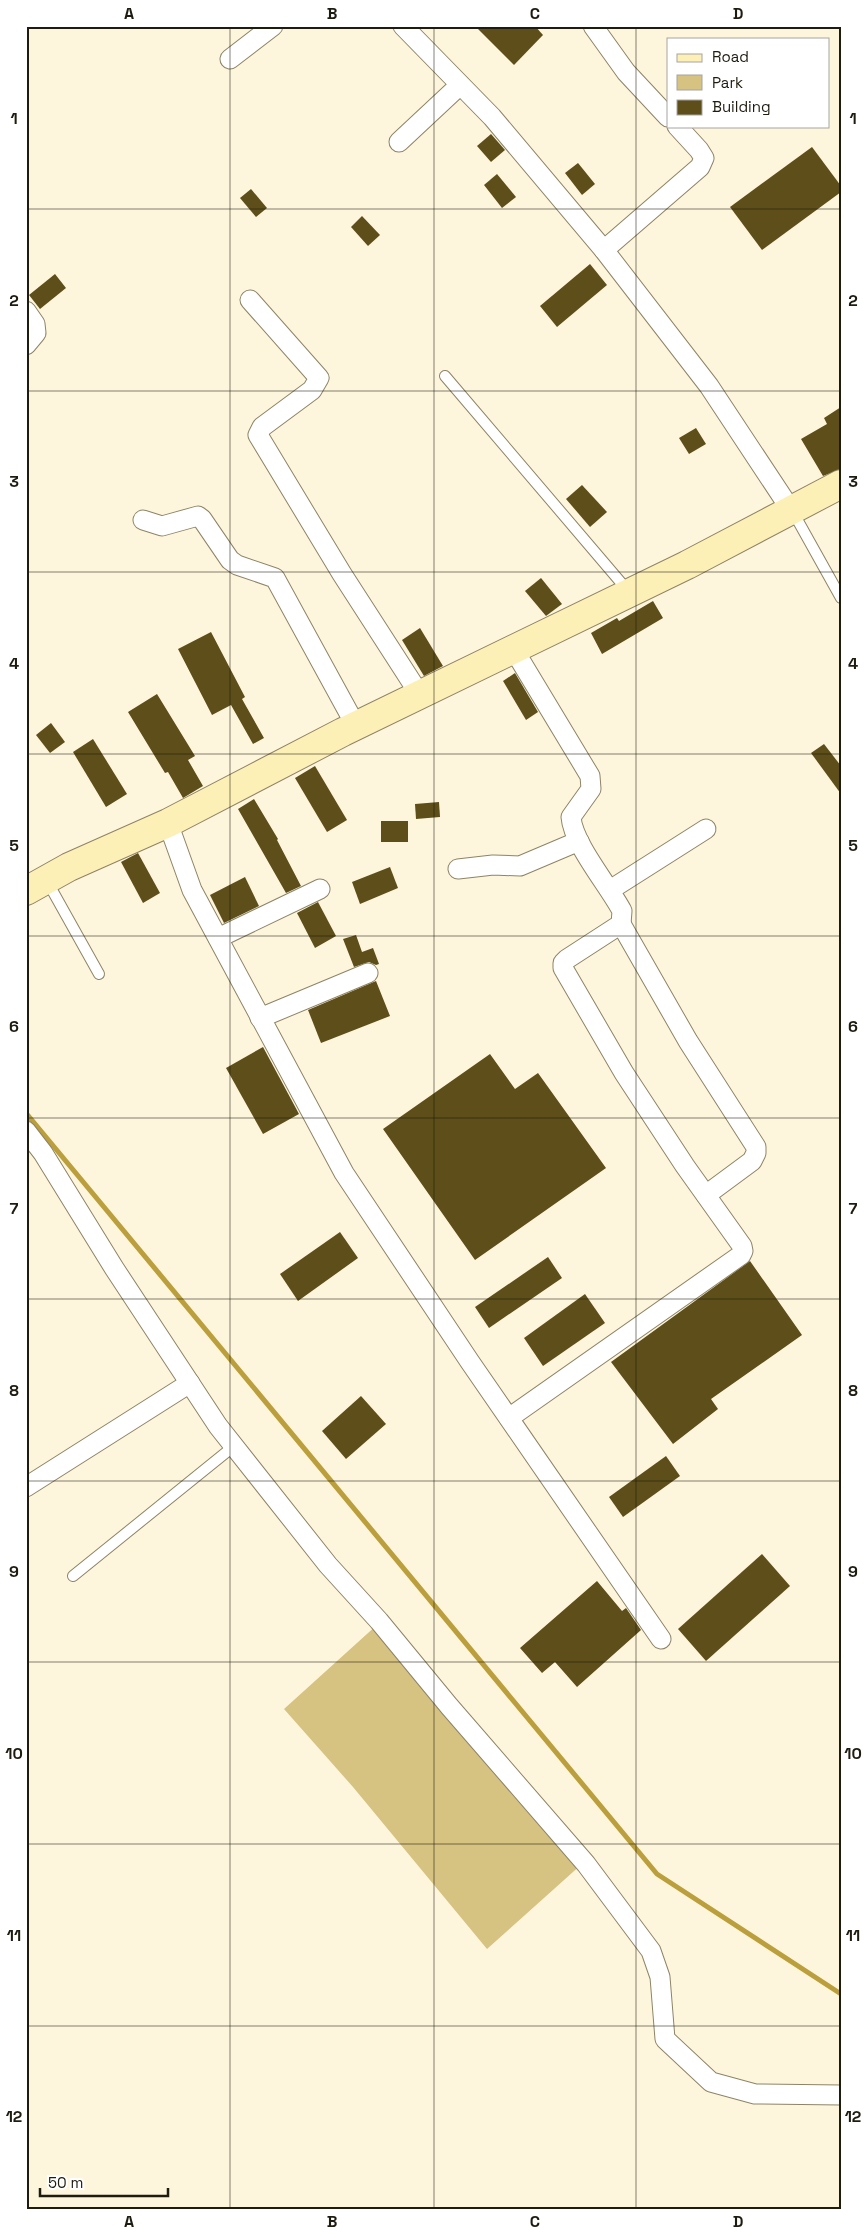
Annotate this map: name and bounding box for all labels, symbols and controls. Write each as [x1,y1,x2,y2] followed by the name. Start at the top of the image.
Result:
[124,3,134,24] text: A
[327,3,337,24] text: B
[530,3,540,24] text: C
[733,3,743,24] text: D
[667,38,830,128] legend
[712,47,749,66] text: Road
[712,73,743,92] text: Park
[712,97,771,116] text: Building
[10,108,18,129] text: 1
[849,108,857,129] text: 1
[9,290,19,311] text: 2
[848,290,858,311] text: 2
[9,471,19,492] text: 3
[848,471,858,492] text: 3
[9,653,19,674] text: 4
[848,653,858,674] text: 4
[9,835,19,856] text: 5
[848,835,858,856] text: 5
[9,1016,19,1037] text: 6
[848,1016,858,1037] text: 6
[10,1198,19,1219] text: 7
[849,1198,858,1219] text: 7
[9,1380,19,1401] text: 8
[848,1380,858,1401] text: 8
[9,1561,19,1582] text: 9
[848,1561,858,1582] text: 9
[5,1743,23,1764] text: 10
[844,1743,862,1764] text: 10
[7,1925,21,1946] text: 11
[846,1925,860,1946] text: 11
[6,2106,22,2127] text: 12
[845,2106,861,2127] text: 12
[40,2165,168,2197] scale bar
[48,2173,83,2192] text: 50 m
[124,2211,134,2232] text: A
[327,2211,337,2232] text: B
[530,2211,540,2232] text: C
[733,2211,743,2232] text: D

